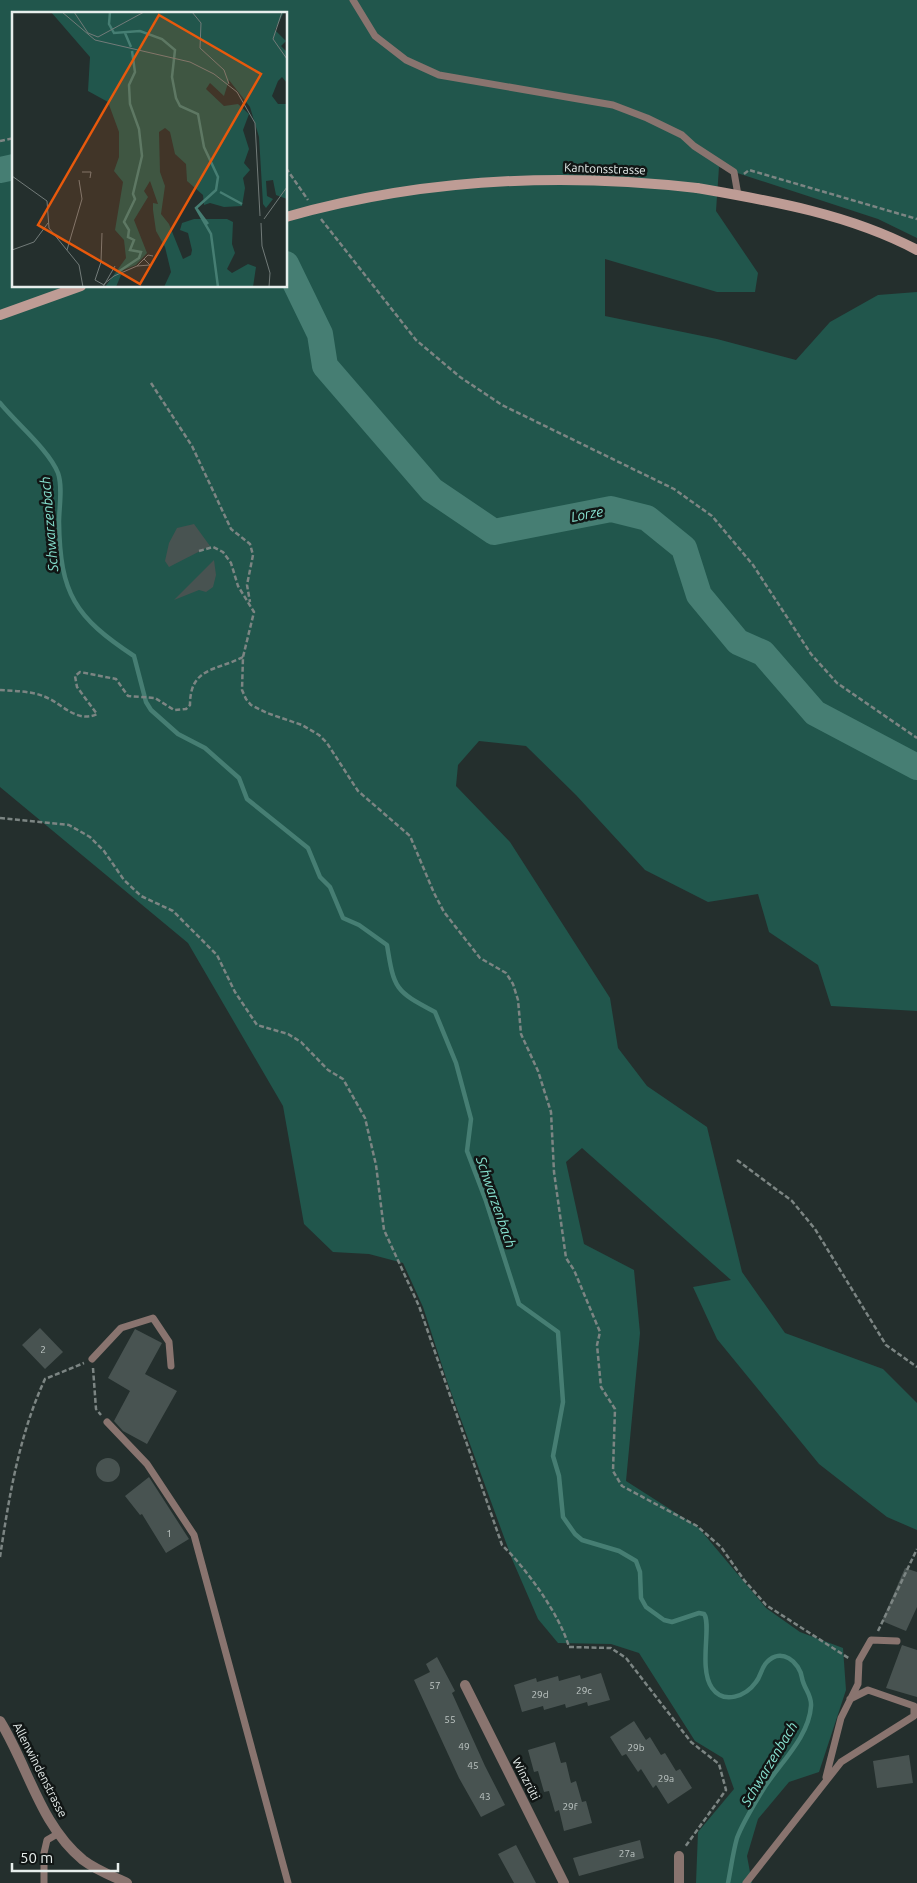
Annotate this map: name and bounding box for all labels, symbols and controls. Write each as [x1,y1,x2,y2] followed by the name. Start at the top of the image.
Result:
[12,12,288,288] inset map
[564,161,646,176] street label: Kantonsstrasse
[37,476,61,573] water label: Schwarzenbach
[569,503,605,525] water label: Lorze
[473,1153,519,1250] water label: Schwarzenbach
[40,1344,46,1355] house number: 2
[166,1528,172,1539] house number: 1
[429,1680,441,1691] house number: 57
[576,1685,592,1696] house number: 29c
[531,1689,549,1700] house number: 29d
[444,1714,456,1725] house number: 55
[737,1719,800,1810] water label: Schwarzenbach
[11,1720,70,1819] street label: Allenwindenstrasse
[458,1741,470,1752] house number: 49
[627,1742,645,1753] house number: 29b
[510,1755,543,1802] street label: Winzrüti
[467,1760,479,1771] house number: 45
[658,1773,674,1784] house number: 29a
[479,1791,491,1802] house number: 43
[562,1801,578,1812] house number: 29f
[12,1840,119,1872] scale bar
[619,1848,635,1859] house number: 27a
[20,1849,53,1866] text: 50 m

